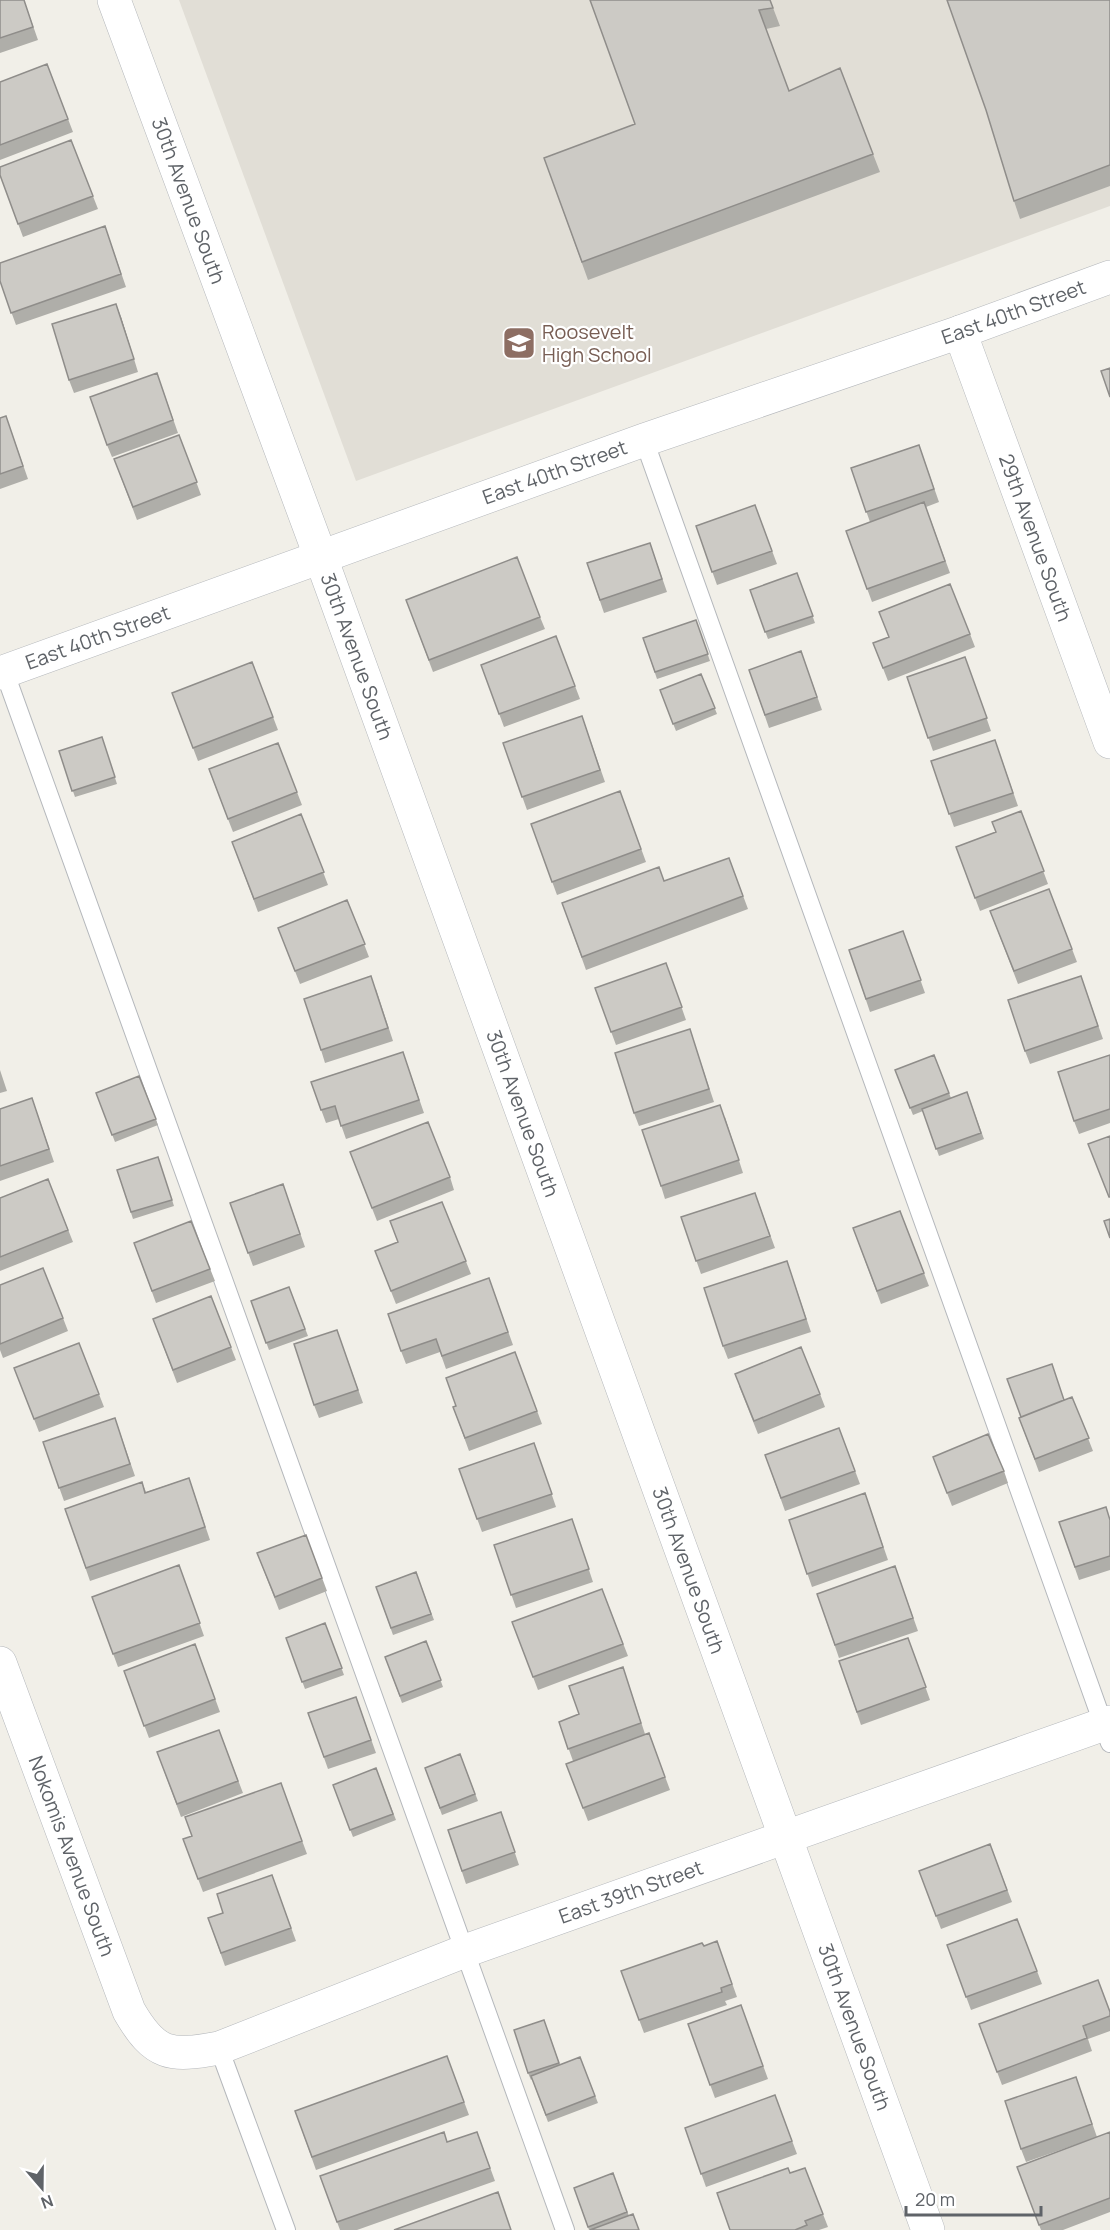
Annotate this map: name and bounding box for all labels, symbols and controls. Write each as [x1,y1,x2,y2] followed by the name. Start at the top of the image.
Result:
[146,113,232,288] street label: 30th Avenue South
[938,273,1089,350] street label: East 40th Street
[542,318,652,368] place label: Roosevelt High School
[501,325,537,361] school or university icon: Roosevelt High School
[479,433,631,510] street label: East 40th Street
[993,450,1079,625] street label: 29th Avenue South
[315,569,400,744] street label: 30th Avenue South
[22,599,174,676] street label: East 40th Street
[480,1026,566,1200] street label: 30th Avenue South
[646,1483,732,1657] street label: 30th Avenue South
[23,1752,122,1960] street label: Nokomis Avenue South
[555,1854,706,1930] street label: East 39th Street
[812,1940,897,2114] street label: 30th Avenue South
[12,2158,72,2218] north arrow
[906,2179,1041,2217] scale bar
[915,2187,955,2211] text: 20 m
[38,2190,56,2214] text: N

